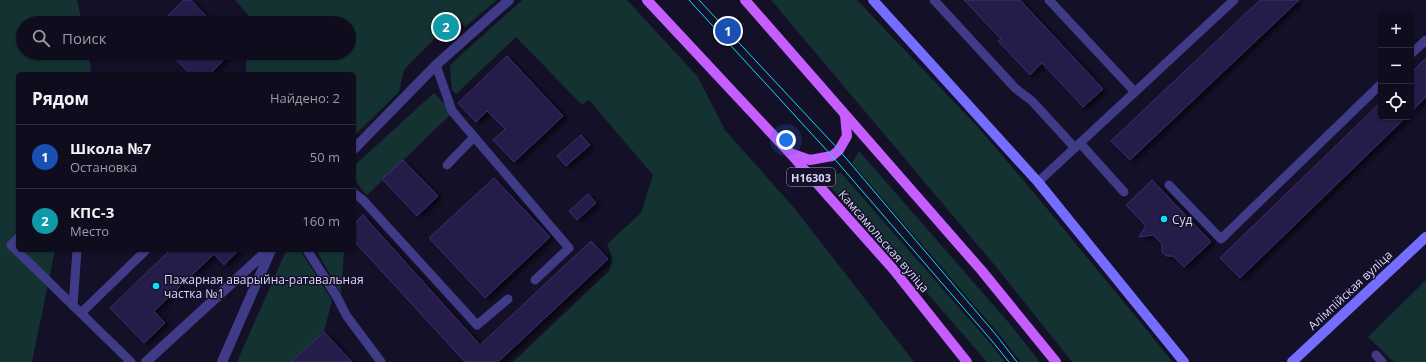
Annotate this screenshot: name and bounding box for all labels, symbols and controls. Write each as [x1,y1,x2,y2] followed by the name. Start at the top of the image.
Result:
[433,12,459,42] pin: 2
[1378,12,1414,120] map controls
[1378,12,1414,48] button: +
[16,16,356,60] search box
[715,16,741,46] pin: 1
[30,27,52,49] icon: search
[62,28,106,48] text: Поиск
[1378,48,1414,84] button: −
[1378,84,1414,120] button: locate
[32,87,89,110] text: Рядом
[270,89,340,107] text: Найдено: 2
[776,130,796,150] your location
[70,138,151,158] text: Школа №7
[41,148,49,166] text: 1
[310,148,340,166] text: 50 m
[70,158,137,176] text: Остановка
[787,168,835,186] road number: Н16303
[835,186,933,296] street label: Камсамольская вуліца
[70,202,114,222] text: КПС-3
[1172,211,1193,228] place label: Суд
[41,212,49,230] text: 2
[302,212,340,230] text: 160 m
[1159,214,1169,224] marker: Суд
[70,222,109,240] text: Место
[1304,246,1396,334] street label: Алімпійская вуліца
[164,271,364,302] place label: Пажарная аварыйна-ратавальная частка №1
[151,281,161,291] marker: Пажарная аварыйна-ратавальная частка №1

